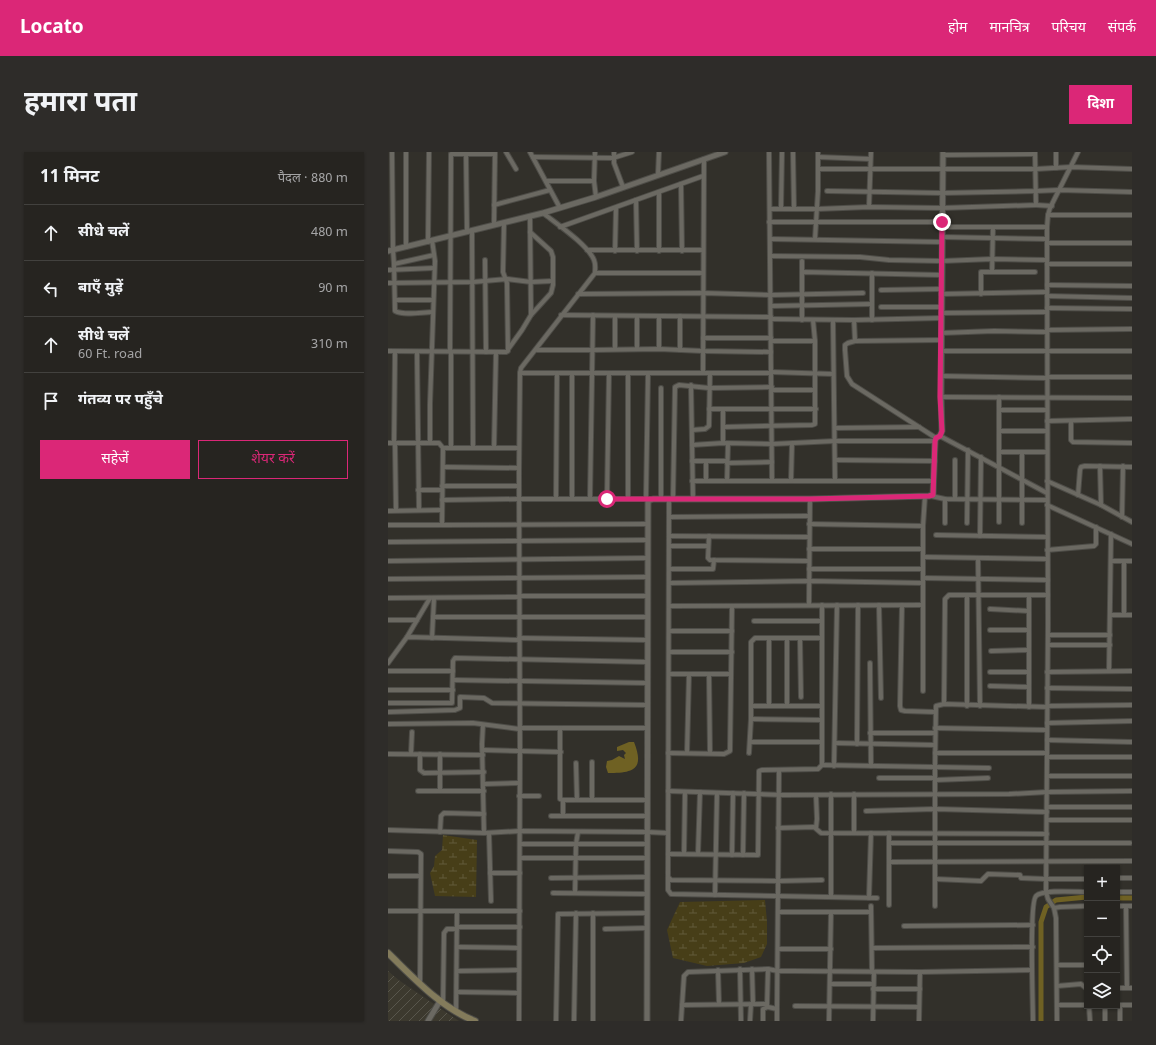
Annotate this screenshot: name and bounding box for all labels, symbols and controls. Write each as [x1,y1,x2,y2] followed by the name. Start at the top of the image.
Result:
[20,16,84,41] text: Locato
[948,19,967,38] text: होम
[989,19,1030,38] text: मानचित्र
[1052,19,1086,38] text: परिचय
[1108,19,1136,38] text: संपर्क
[1069,85,1132,124] button: दिशा
[24,86,137,122] text: हमारा पता
[40,167,99,189] text: 11 मिनट
[278,170,348,187] text: पैदल · 880 m
[933,213,951,231] route end
[40,222,62,244] icon: ahead
[78,223,129,242] text: सीधे चलें
[311,224,348,241] text: 480 m
[40,278,62,300] icon: left
[78,279,123,298] text: बाएँ मुड़ें
[318,280,348,297] text: 90 m
[78,327,129,346] text: सीधे चलें
[40,334,62,356] icon: ahead
[311,336,348,353] text: 310 m
[78,346,142,363] text: 60 Ft. road
[40,390,62,412] icon: arrive
[78,391,163,410] text: गंतव्य पर पहुँचे
[40,440,190,479] button: सहेजें
[198,440,348,479] button: शेयर करें
[598,490,616,508] route start
[1084,865,1120,1009] map controls
[1084,865,1120,901] button: +
[1084,901,1120,937] button: −
[1084,937,1120,973] button: locate
[1084,973,1120,1009] button: layers

